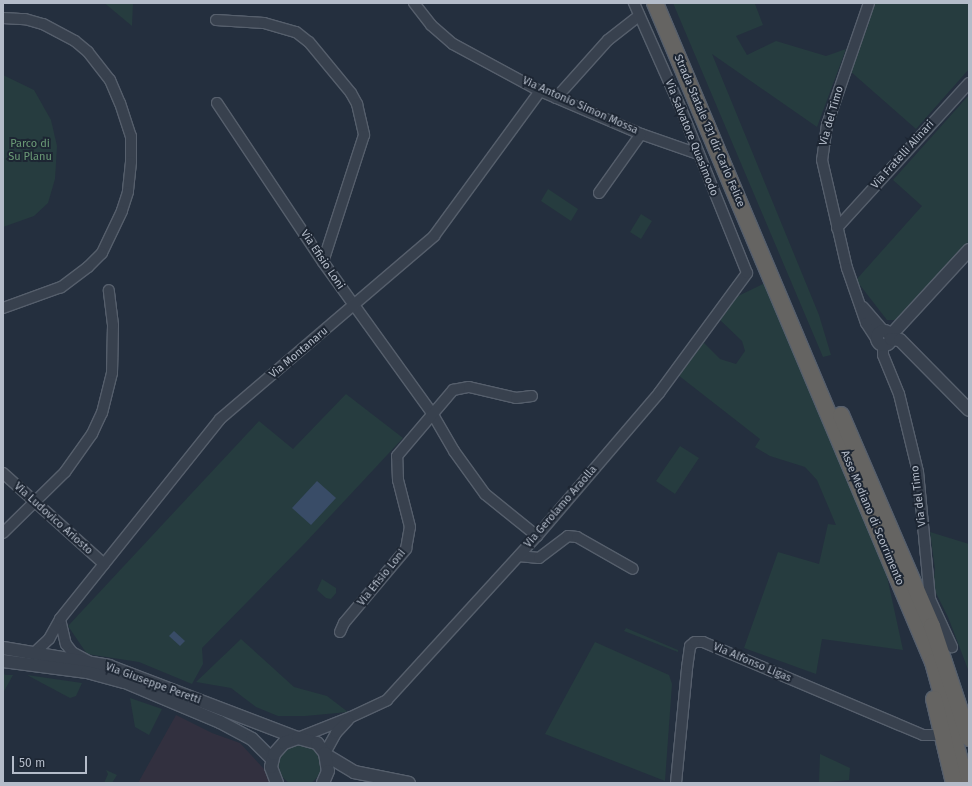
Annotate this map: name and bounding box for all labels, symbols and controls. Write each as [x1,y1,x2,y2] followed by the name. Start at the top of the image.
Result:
[671,53,747,209] street label: Strada Statale 131 dir Carlo Felice
[520,74,640,138] street label: Via Antonio Simon Mossa
[662,78,720,198] street label: Via Salvatore Quasimodo
[817,85,847,147] street label: Via del Timo
[869,118,937,192] street label: Via Fratelli Alinari
[8,138,52,164] park label: Parco di Su Planu
[297,228,347,292] street label: Via Efisio Loni
[267,325,331,381] street label: Via Montanaru
[838,449,906,587] street label: Asse Mediano di Scorrimento
[522,463,600,551] street label: Via Gerolamo Araolla
[909,465,929,527] street label: Via del Timo
[11,480,95,558] street label: Via Ludovico Ariosto
[355,547,409,609] street label: Via Efisio Loni
[711,641,793,685] street label: Via Alfonso Ligas
[103,661,203,707] street label: Via Giuseppe Peretti
[14,748,89,774] scale bar
[19,756,45,770] text: 50 m

